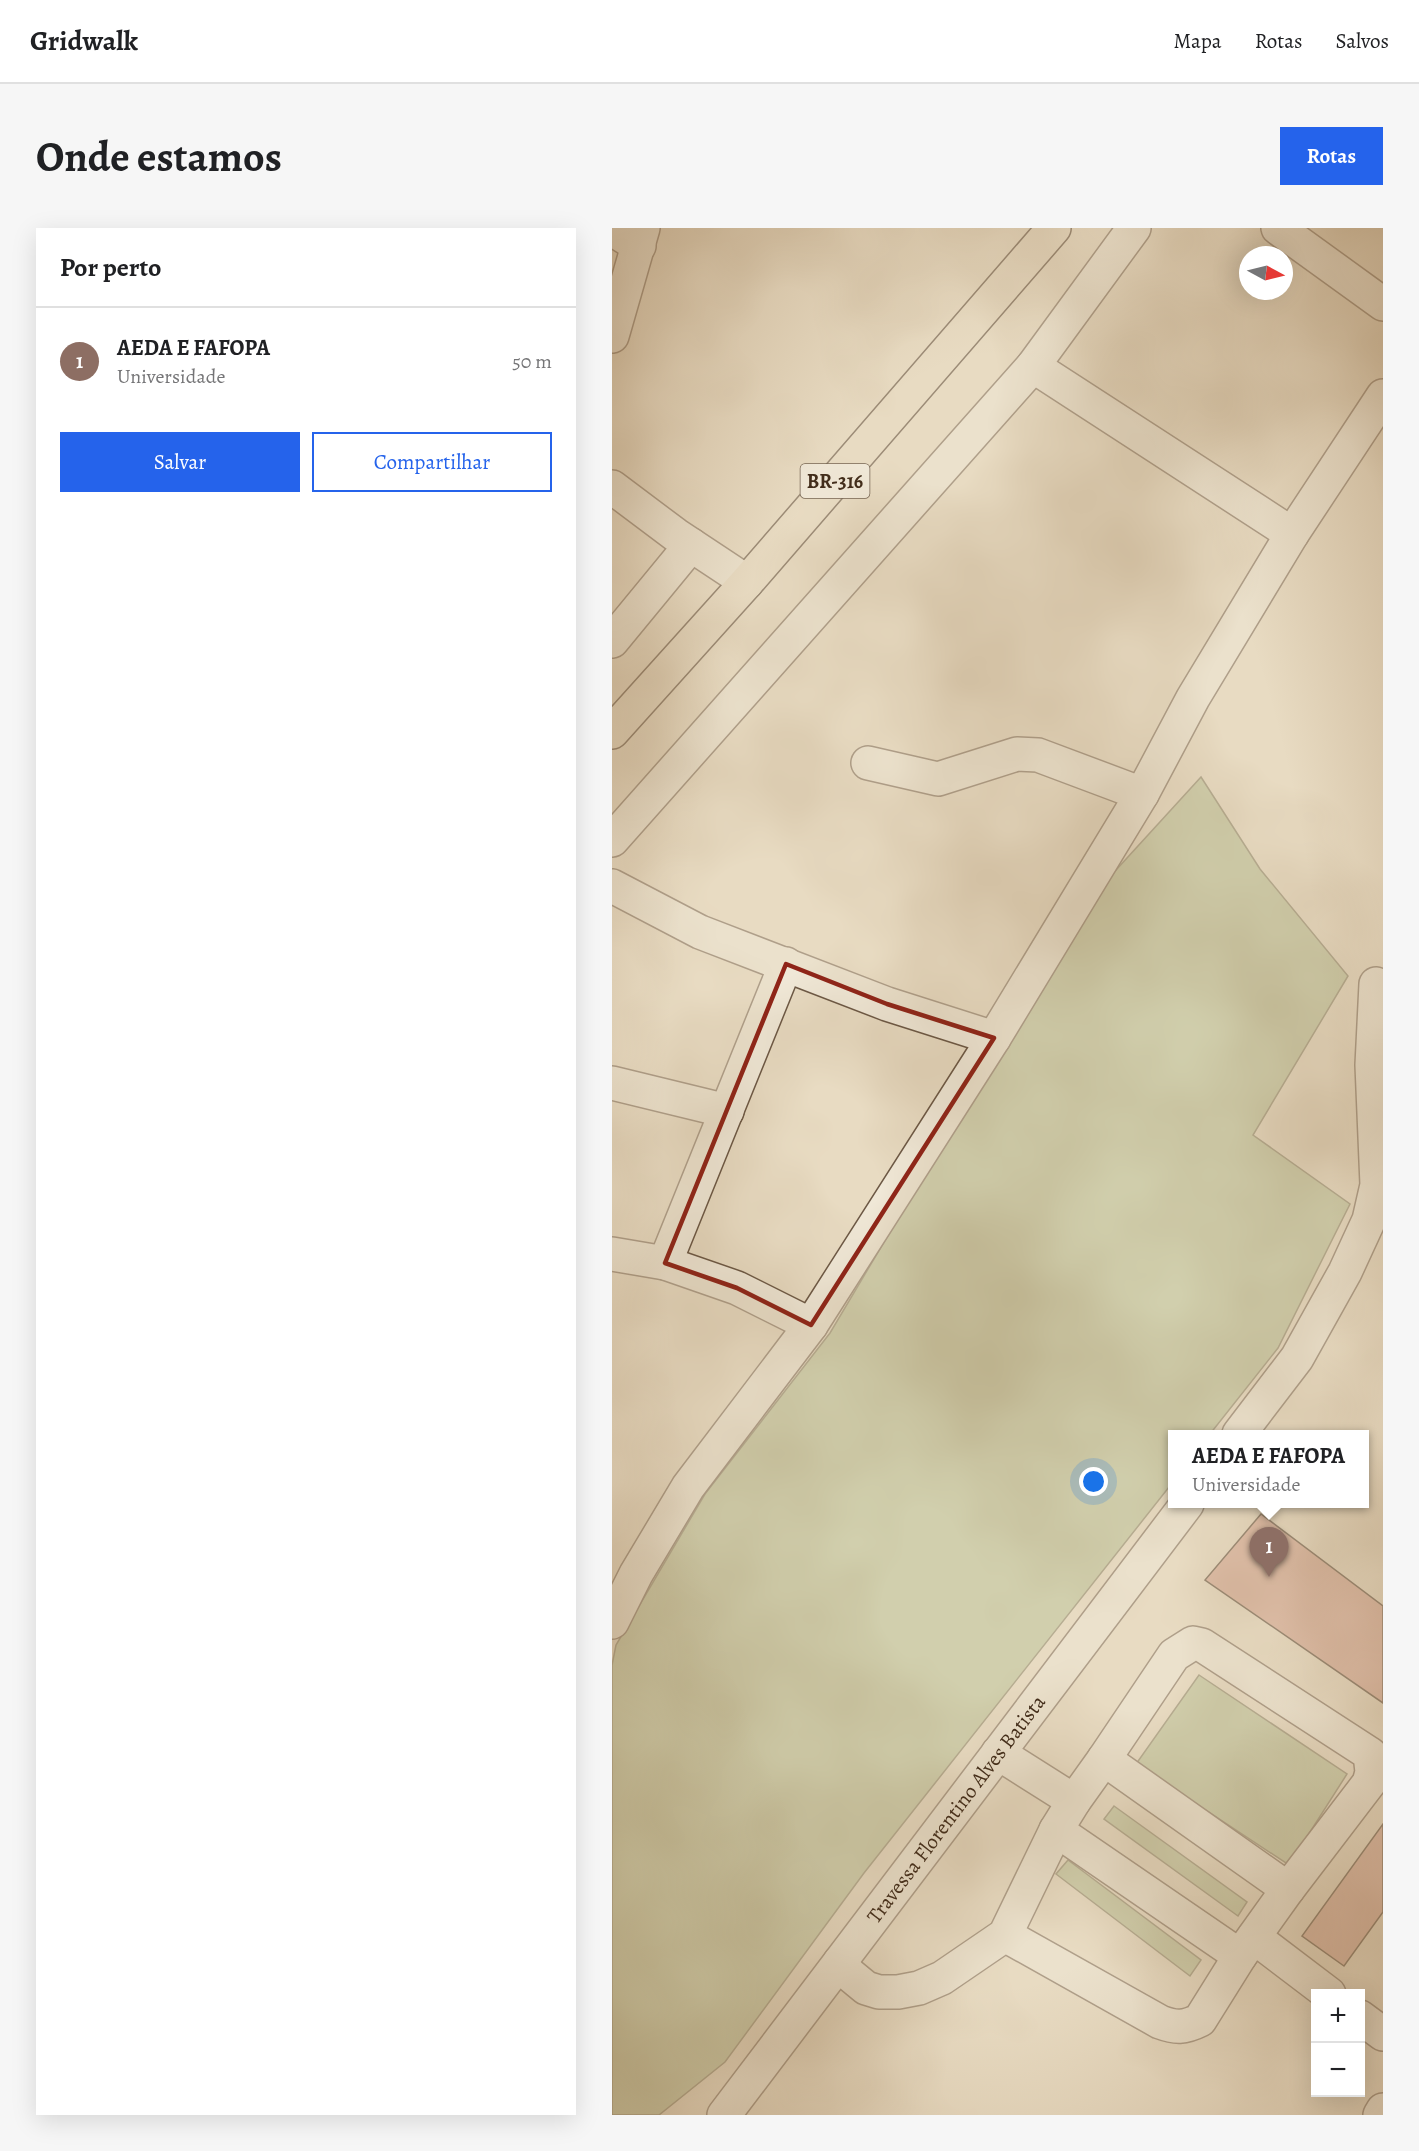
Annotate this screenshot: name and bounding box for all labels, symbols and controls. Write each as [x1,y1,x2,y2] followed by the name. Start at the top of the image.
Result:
[30,22,138,60] text: Gridwalk
[1173,27,1222,55] text: Mapa
[1255,27,1302,55] text: Rotas
[1335,27,1389,55] text: Salvos
[1280,127,1383,185] button: Rotas
[36,128,282,185] text: Onde estamos
[1239,246,1293,300] north arrow
[60,250,161,285] text: Por perto
[117,333,270,363] text: AEDA E FAFOPA
[76,348,83,375] text: 1
[512,348,552,375] text: 50 m
[117,363,225,390] text: Universidade
[60,432,300,492] button: Salvar
[312,432,552,492] button: Compartilhar
[800,464,870,498] road number: BR-316
[1168,1430,1369,1508] popup
[1192,1441,1345,1471] text: AEDA E FAFOPA
[1079,1467,1108,1496] your location
[1192,1471,1301,1498] text: Universidade
[1250,1528,1288,1577] pin: 1
[860,1689,1052,1929] street label: Travessa Florentino Alves Batista
[1311,1989,1365,2097] map controls
[1311,1989,1365,2043] button: +
[1311,2043,1365,2097] button: −

